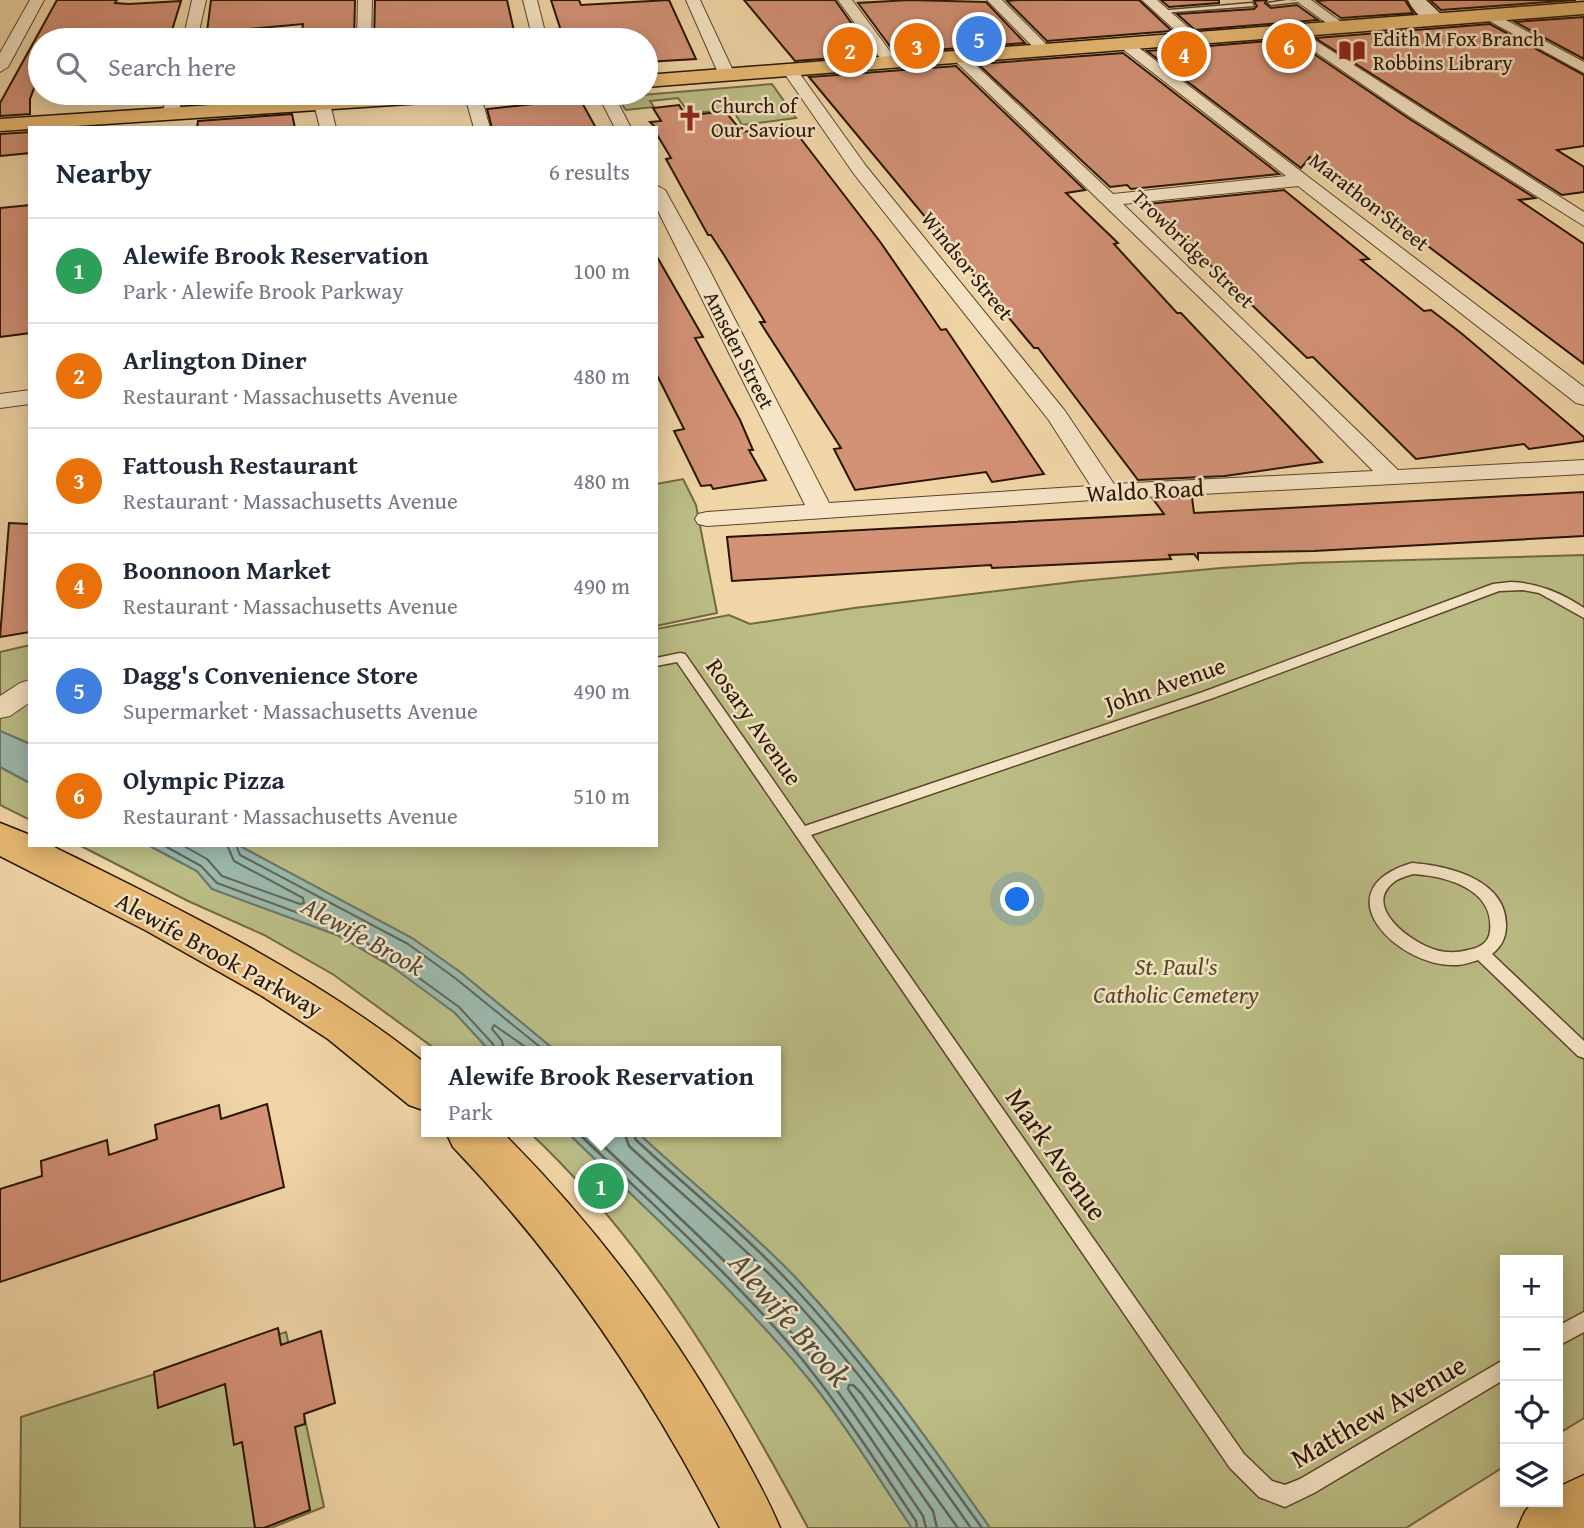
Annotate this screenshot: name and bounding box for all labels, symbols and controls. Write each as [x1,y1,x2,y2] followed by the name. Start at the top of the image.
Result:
[956,13,1002,65] pin: 5
[894,20,940,72] pin: 3
[1266,20,1312,72] pin: 6
[1373,23,1544,78] place label: Edith M Fox Branch Robbins Library
[827,24,873,76] pin: 2
[28,28,658,105] search box
[1161,28,1207,80] pin: 4
[1337,36,1367,66] library icon: Edith M Fox Branch Robbins Library
[108,47,236,86] text: Search here
[52,48,90,86] icon: search
[711,90,816,145] place label: Church of Our Saviour
[675,103,705,133] church icon: Church of Our Saviour
[1303,145,1436,259] street label: Marathon Street
[56,150,152,194] text: Nearby
[549,155,630,188] text: 6 results
[1125,182,1262,316] street label: Trowbridge Street
[914,205,1021,327] street label: Windsor Street
[123,235,429,274] text: Alewife Brook Reservation
[73,254,85,287] text: 1
[573,254,630,287] text: 100 m
[123,274,404,307] text: Park · Alewife Brook Parkway
[696,285,783,415] street label: Amsden Street
[123,340,307,379] text: Arlington Diner
[73,359,85,392] text: 2
[573,359,630,392] text: 480 m
[123,379,458,412] text: Restaurant · Massachusetts Avenue
[123,445,358,484] text: Fattoush Restaurant
[73,464,85,497] text: 3
[573,464,630,497] text: 480 m
[1085,470,1205,511] street label: Waldo Road
[123,484,458,517] text: Restaurant · Massachusetts Avenue
[123,550,331,589] text: Boonnoon Market
[73,569,85,602] text: 4
[573,569,630,602] text: 490 m
[123,589,458,622] text: Restaurant · Massachusetts Avenue
[1097,648,1230,723] street label: John Avenue
[698,651,811,792] street label: Rosary Avenue
[123,655,418,694] text: Dagg's Convenience Store
[73,674,85,707] text: 5
[573,674,630,707] text: 490 m
[123,694,478,727] text: Supermarket · Massachusetts Avenue
[123,760,285,799] text: Olympic Pizza
[73,779,85,812] text: 6
[573,779,630,812] text: 510 m
[123,799,458,832] text: Restaurant · Massachusetts Avenue
[1000,882,1034,916] your location
[109,883,329,1026] street label: Alewife Brook Parkway
[294,885,432,985] water label: Alewife Brook
[1093,949,1259,1012] park label: St. Paul's Catholic Cemetery
[421,1046,781,1137] popup
[448,1056,754,1095] text: Alewife Brook Reservation
[996,1079,1118,1229] street label: Mark Avenue
[448,1095,493,1128] text: Park
[578,1160,624,1212] pin: 1
[717,1240,863,1397] water label: Alewife Brook
[1500,1255,1563,1507] map controls
[1500,1255,1563,1318] button: +
[1500,1318,1563,1381] button: −
[1282,1344,1473,1478] street label: Matthew Avenue
[1500,1381,1563,1444] button: locate
[1500,1444,1563,1507] button: layers

